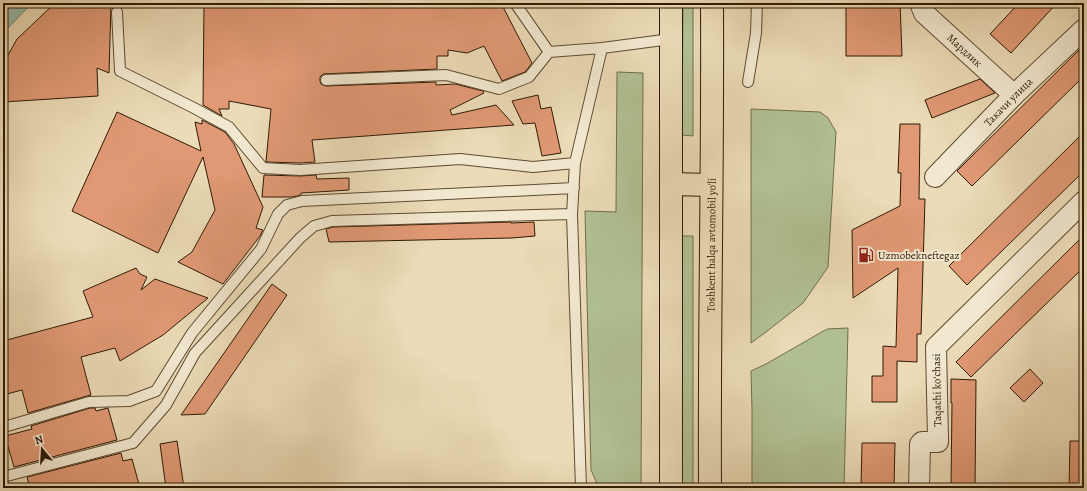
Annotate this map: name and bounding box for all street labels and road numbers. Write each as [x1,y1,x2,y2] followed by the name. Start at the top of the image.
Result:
[944,30,986,70] street label: Мардлик
[981,73,1036,129] street label: Такачи улица
[703,178,719,312] street label: Toshkent halqa avtomobil yo'li
[929,353,945,427] street label: Taqachi koʻchasi

